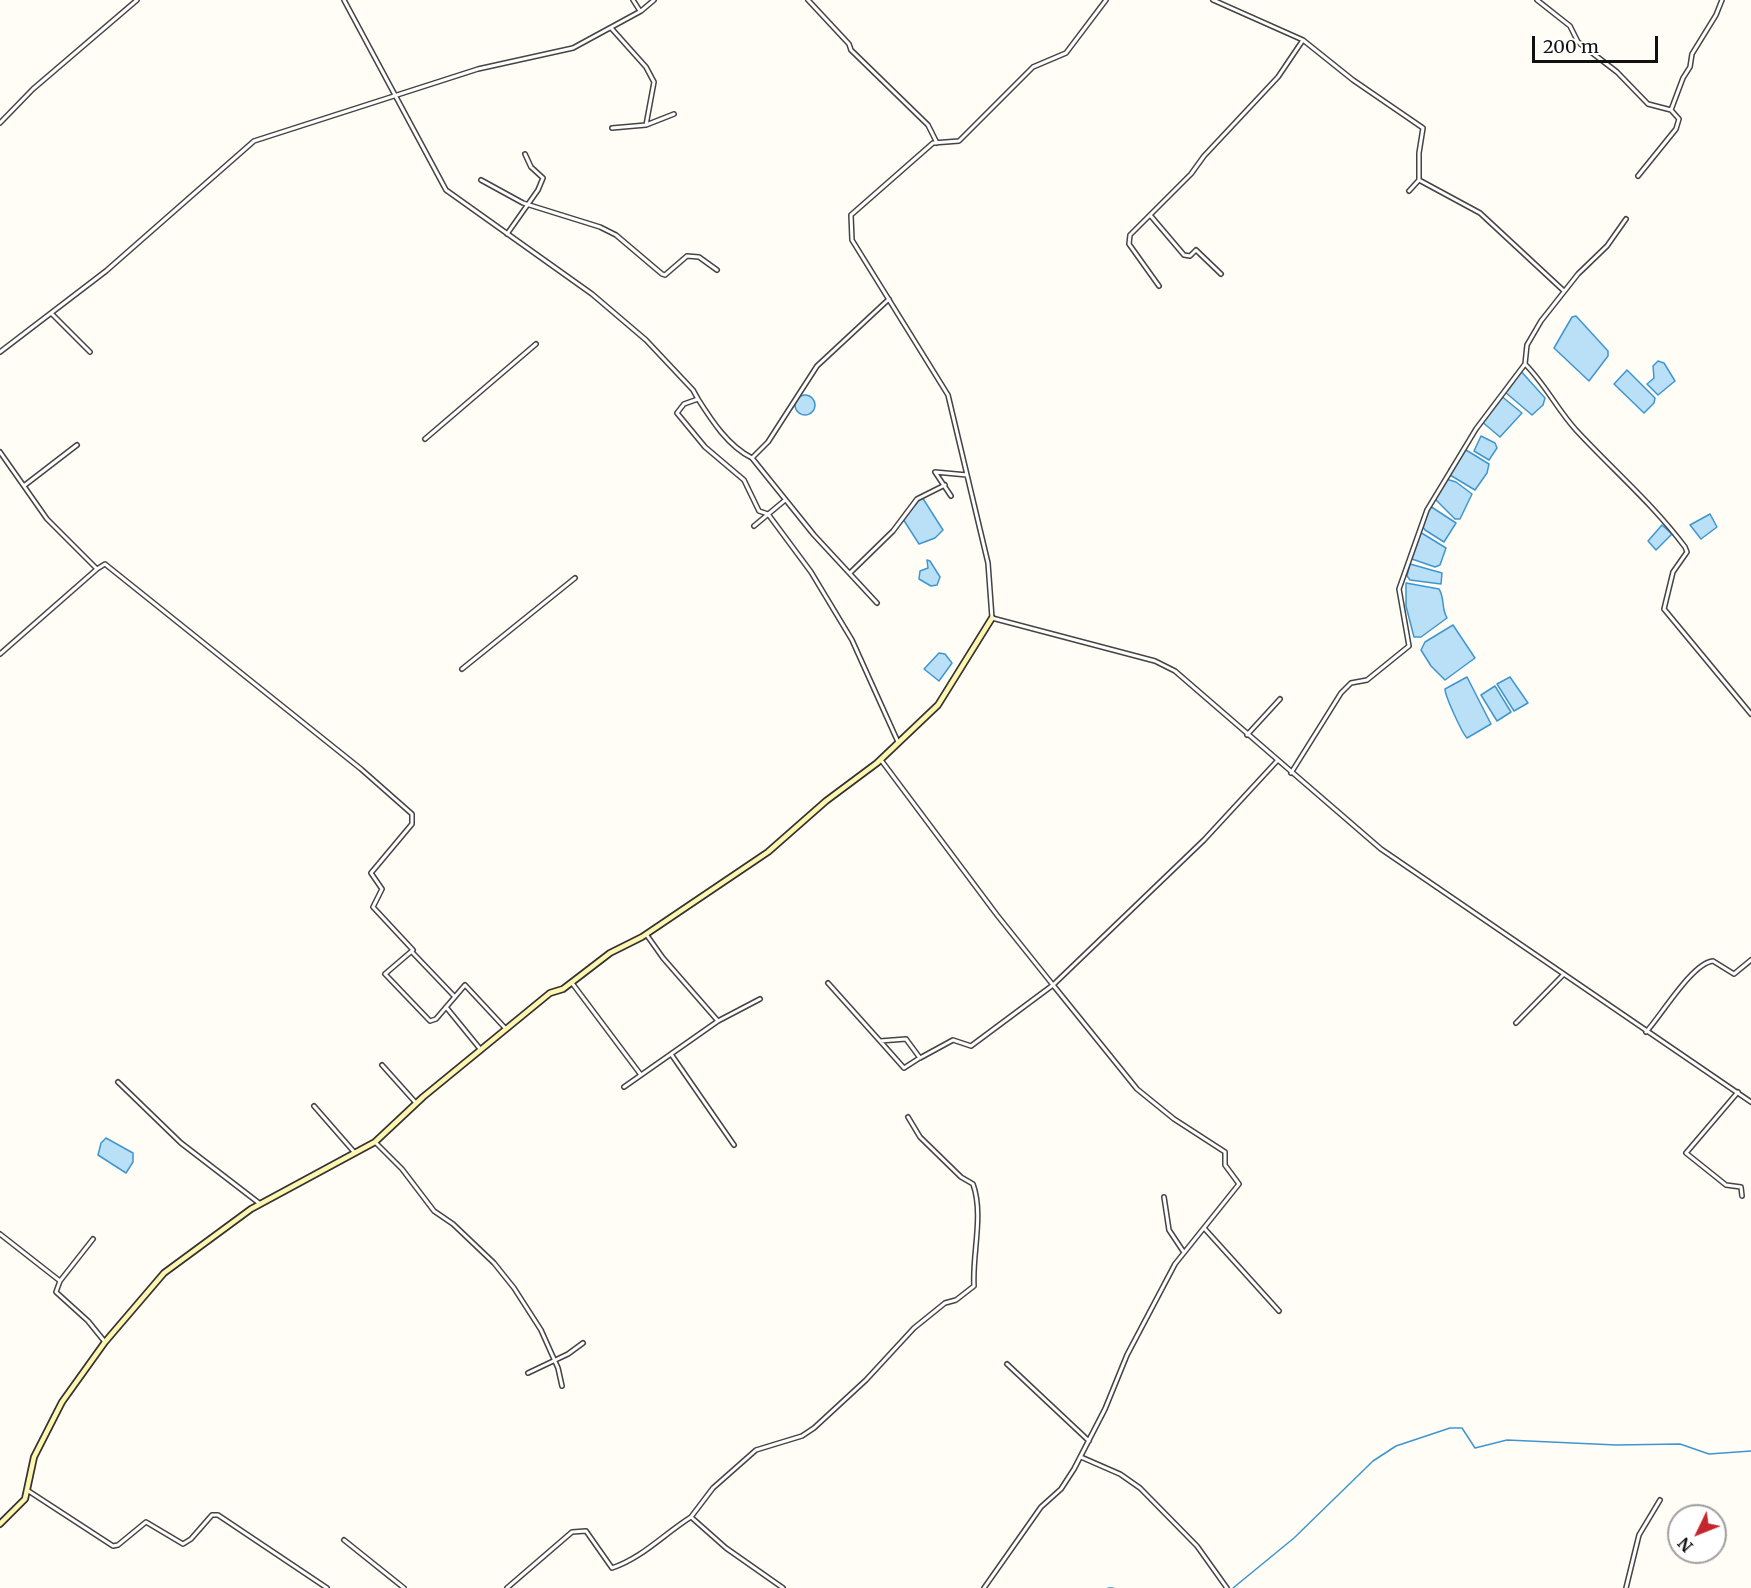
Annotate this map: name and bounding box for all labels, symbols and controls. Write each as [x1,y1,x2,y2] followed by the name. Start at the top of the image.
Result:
[1535,24,1661,62] scale bar
[1543,35,1599,58] text: 200 m
[1667,1504,1727,1564] north arrow
[1674,1533,1697,1556] text: N

